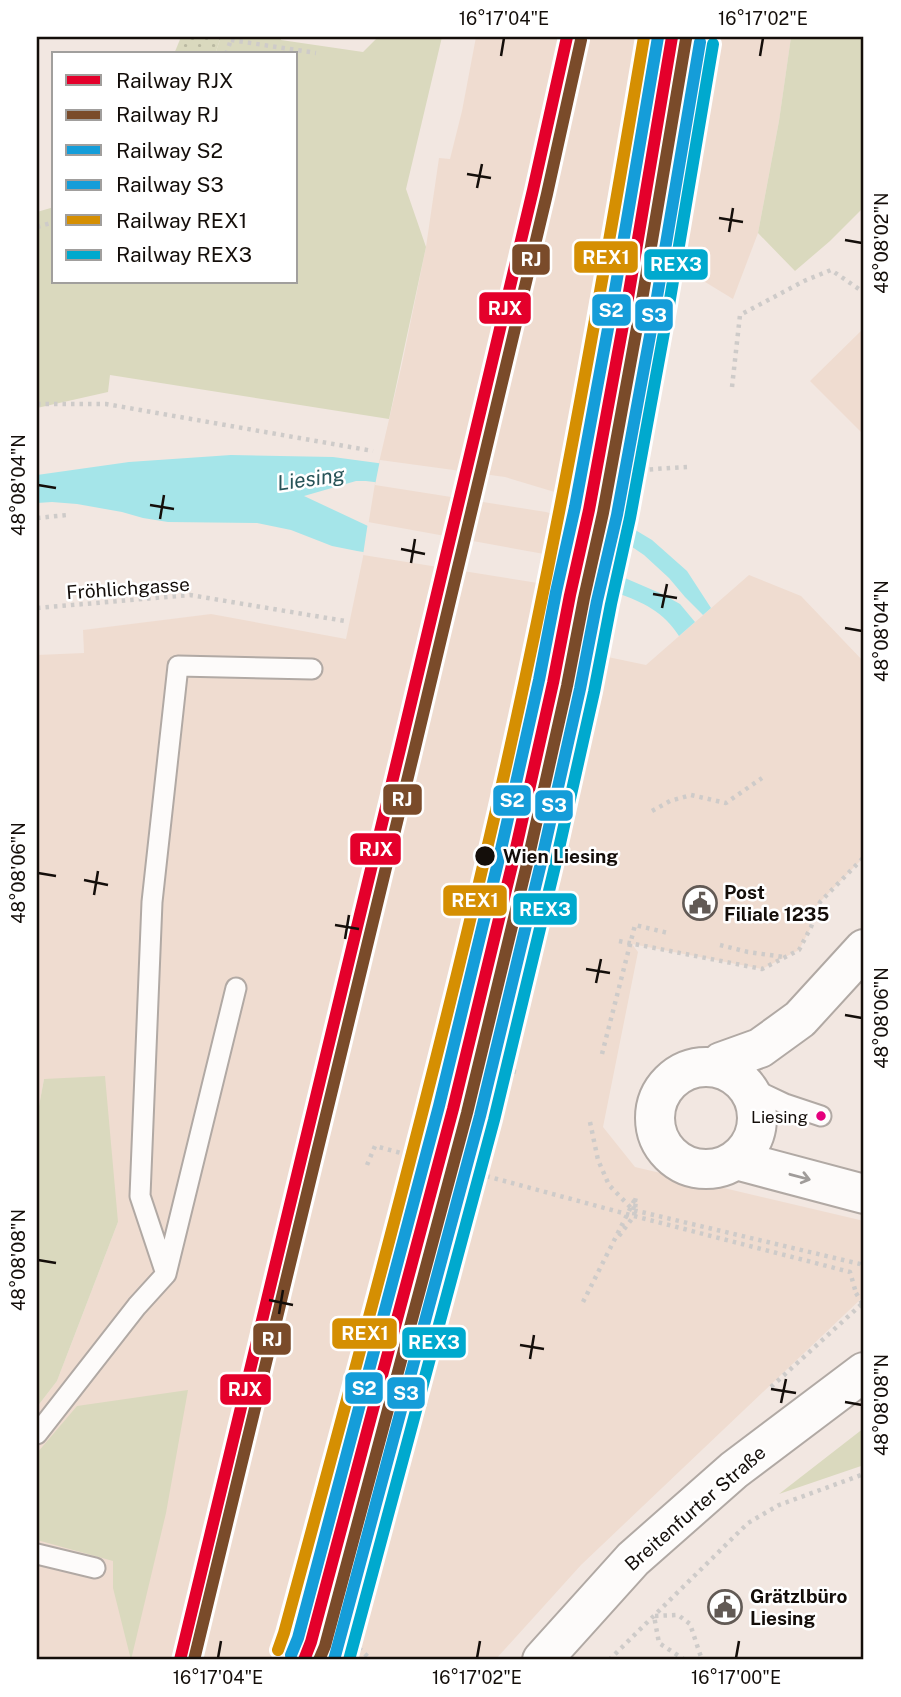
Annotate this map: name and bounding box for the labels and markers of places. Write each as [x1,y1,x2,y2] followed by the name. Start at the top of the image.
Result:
[473,844,497,868] marker: Wien Liesing
[503,845,618,867] place label: Wien Liesing
[724,881,829,925] place label: Post Filiale 1235
[681,884,719,922] public building icon: Post Filiale 1235
[751,1107,808,1127] place label: Liesing
[814,1109,828,1123] marker: Liesing
[750,1585,848,1629] place label: Grätzlbüro Liesing
[706,1588,744,1626] public building icon: Grätzlbüro Liesing

